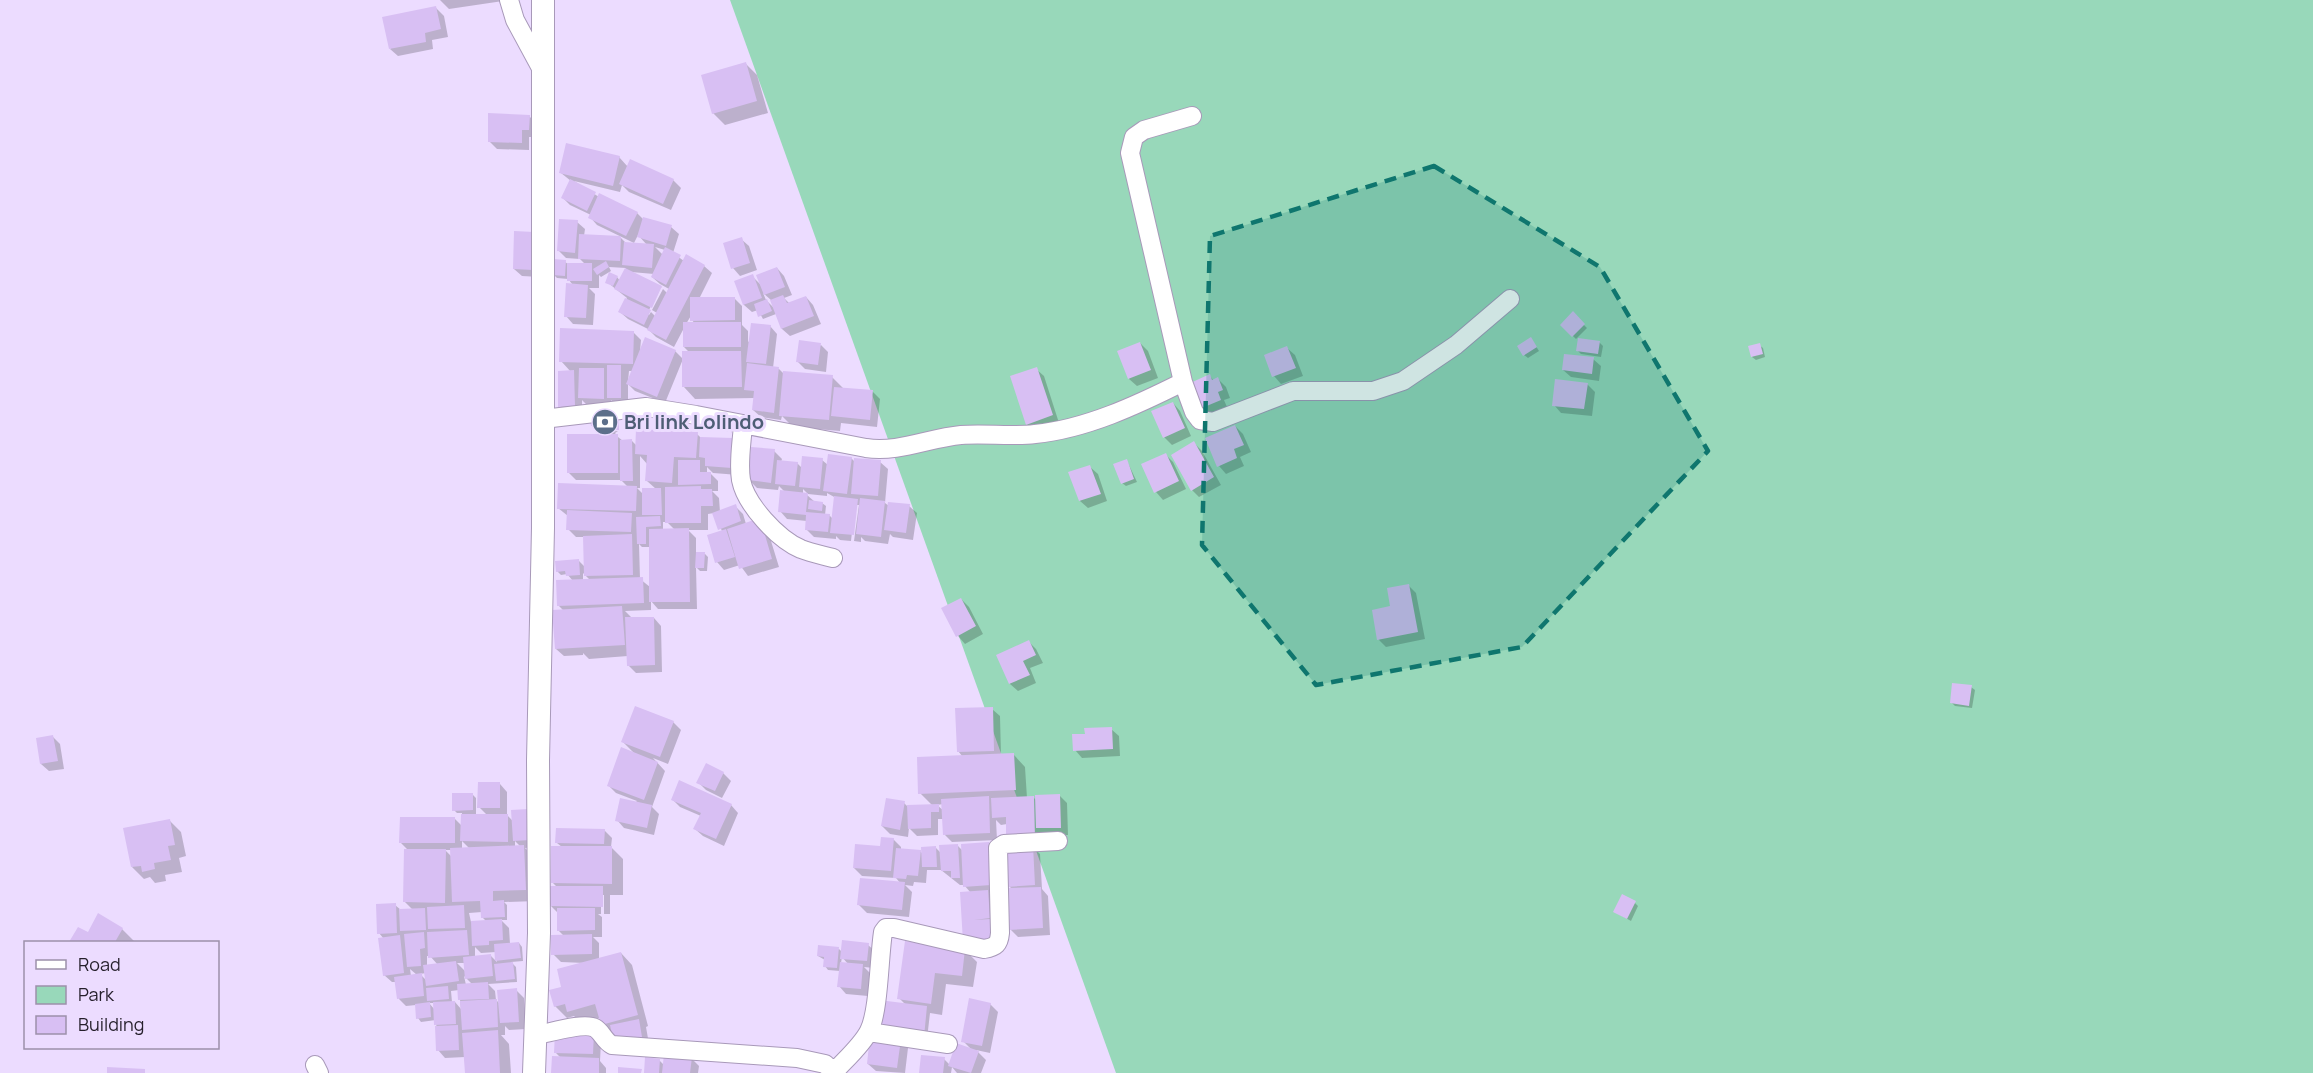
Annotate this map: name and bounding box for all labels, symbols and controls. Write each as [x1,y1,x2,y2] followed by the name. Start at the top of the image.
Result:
[590,407,620,437] bank icon: Bri link Lolindo
[624,408,764,435] place label: Bri link Lolindo
[24,941,219,1049] legend
[78,952,121,976] text: Road
[78,982,115,1006] text: Park
[78,1012,144,1036] text: Building

